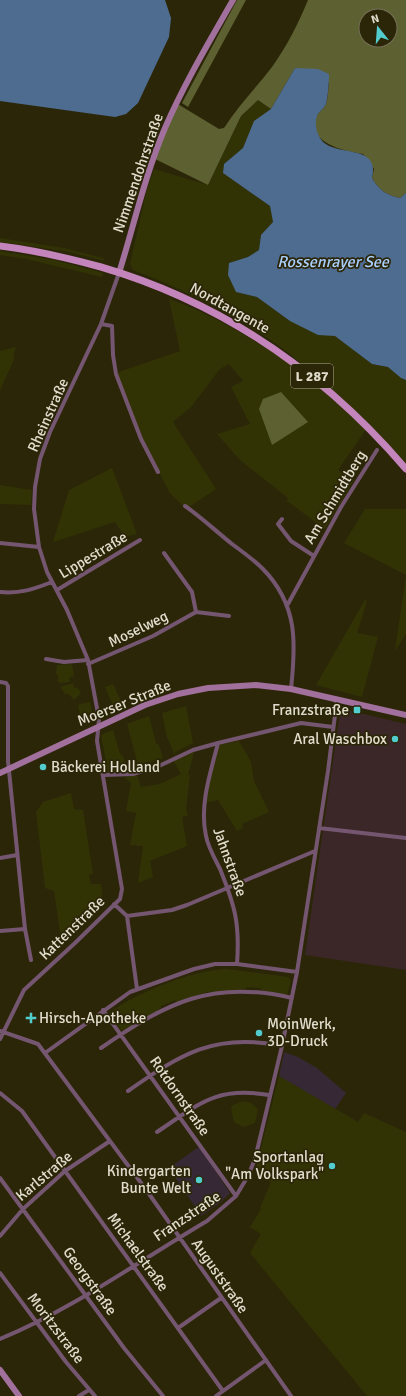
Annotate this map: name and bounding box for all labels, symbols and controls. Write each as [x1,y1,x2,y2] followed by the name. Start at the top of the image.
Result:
[358,8,398,48] north arrow
[370,12,381,26] text: N
[109,111,167,235] street label: Nimmendohrstraße
[277,252,390,272] water label: Rossenrayer See
[187,279,273,337] street label: Nordtangente
[291,364,333,388] road number: L 287
[24,375,72,455] street label: Rheinstraße
[300,447,370,547] street label: Am Schmidtberg
[55,528,131,582] street label: Lippestraße
[105,607,171,651] street label: Moselweg
[75,676,173,730] street label: Moerser Straße
[272,701,349,719] place label: Franzstraße
[352,705,362,715] marker: Franzstraße
[293,730,387,748] place label: Aral Waschbox
[390,734,400,744] marker: Aral Waschbox
[51,758,160,776] place label: Bäckerei Holland
[38,762,48,772] marker: Bäckerei Holland
[209,825,251,899] street label: Jahnstraße
[35,892,109,964] street label: Kattenstraße
[39,1009,146,1027] place label: Hirsch-Apotheke
[26,1013,36,1023] marker: Hirsch-Apotheke
[267,1015,336,1050] place label: MoinWerk, 3D-Druck
[254,1028,264,1038] marker: MoinWerk, 3D-Druck
[146,1053,214,1139] street label: Rotdornstraße
[12,1147,76,1205] street label: Karlstraße
[225,1148,324,1183] place label: Sportanlag "Am Volkspark"
[327,1161,337,1171] marker: Sportanlag "Am Volkspark"
[107,1162,191,1197] place label: Kindergarten Bunte Welt
[194,1175,204,1185] marker: Kindergarten Bunte Welt
[150,1187,224,1245] street label: Franzstraße
[103,1209,173,1295] street label: Michaelstraße
[188,1235,252,1317] street label: Auguststraße
[59,1243,121,1319] street label: Georgstraße
[24,1289,88,1367] street label: Moritzstraße

